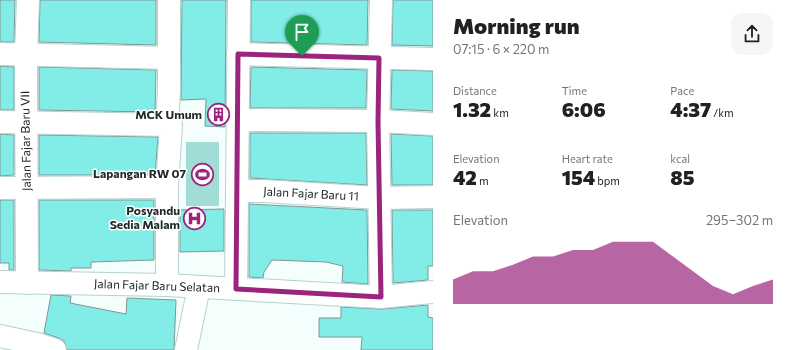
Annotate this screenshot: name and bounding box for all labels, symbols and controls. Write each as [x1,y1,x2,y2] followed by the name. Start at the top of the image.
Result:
[453,12,580,39] text: Morning run
[731,13,773,55] button: share
[285,15,319,56] pin
[291,21,313,43] icon: arrive
[453,41,549,57] text: 07:15 · 6 × 220 m
[453,84,497,97] text: Distance
[562,84,587,97] text: Time
[670,84,694,97] text: Pace
[17,91,34,191] street label: Jalan Fajar Baru VII
[453,97,491,121] text: 1.32
[562,97,606,121] text: 6:06
[670,97,711,121] text: 4:37
[205,102,231,128] building icon: MCK Umum
[491,106,509,119] text: km
[711,106,734,119] text: /km
[135,107,202,121] place label: MCK Umum
[453,152,499,165] text: Elevation
[562,152,613,165] text: Heart rate
[670,152,690,165] text: kcal
[189,161,215,187] sports icon: Lapangan RW 07
[453,165,477,189] text: 42
[562,165,595,189] text: 154
[670,165,695,189] text: 85
[93,166,186,180] place label: Lapangan RW 07
[477,174,489,187] text: m
[595,174,620,187] text: bpm
[263,184,359,203] street label: Jalan Fajar Baru 11
[110,203,180,231] place label: Posyandu Sedia Malam
[182,205,208,231] hospital icon: Posyandu Sedia Malam
[453,212,508,228] text: Elevation
[706,212,773,228] text: 295–302 m
[94,276,220,295] street label: Jalan Fajar Baru Selatan

